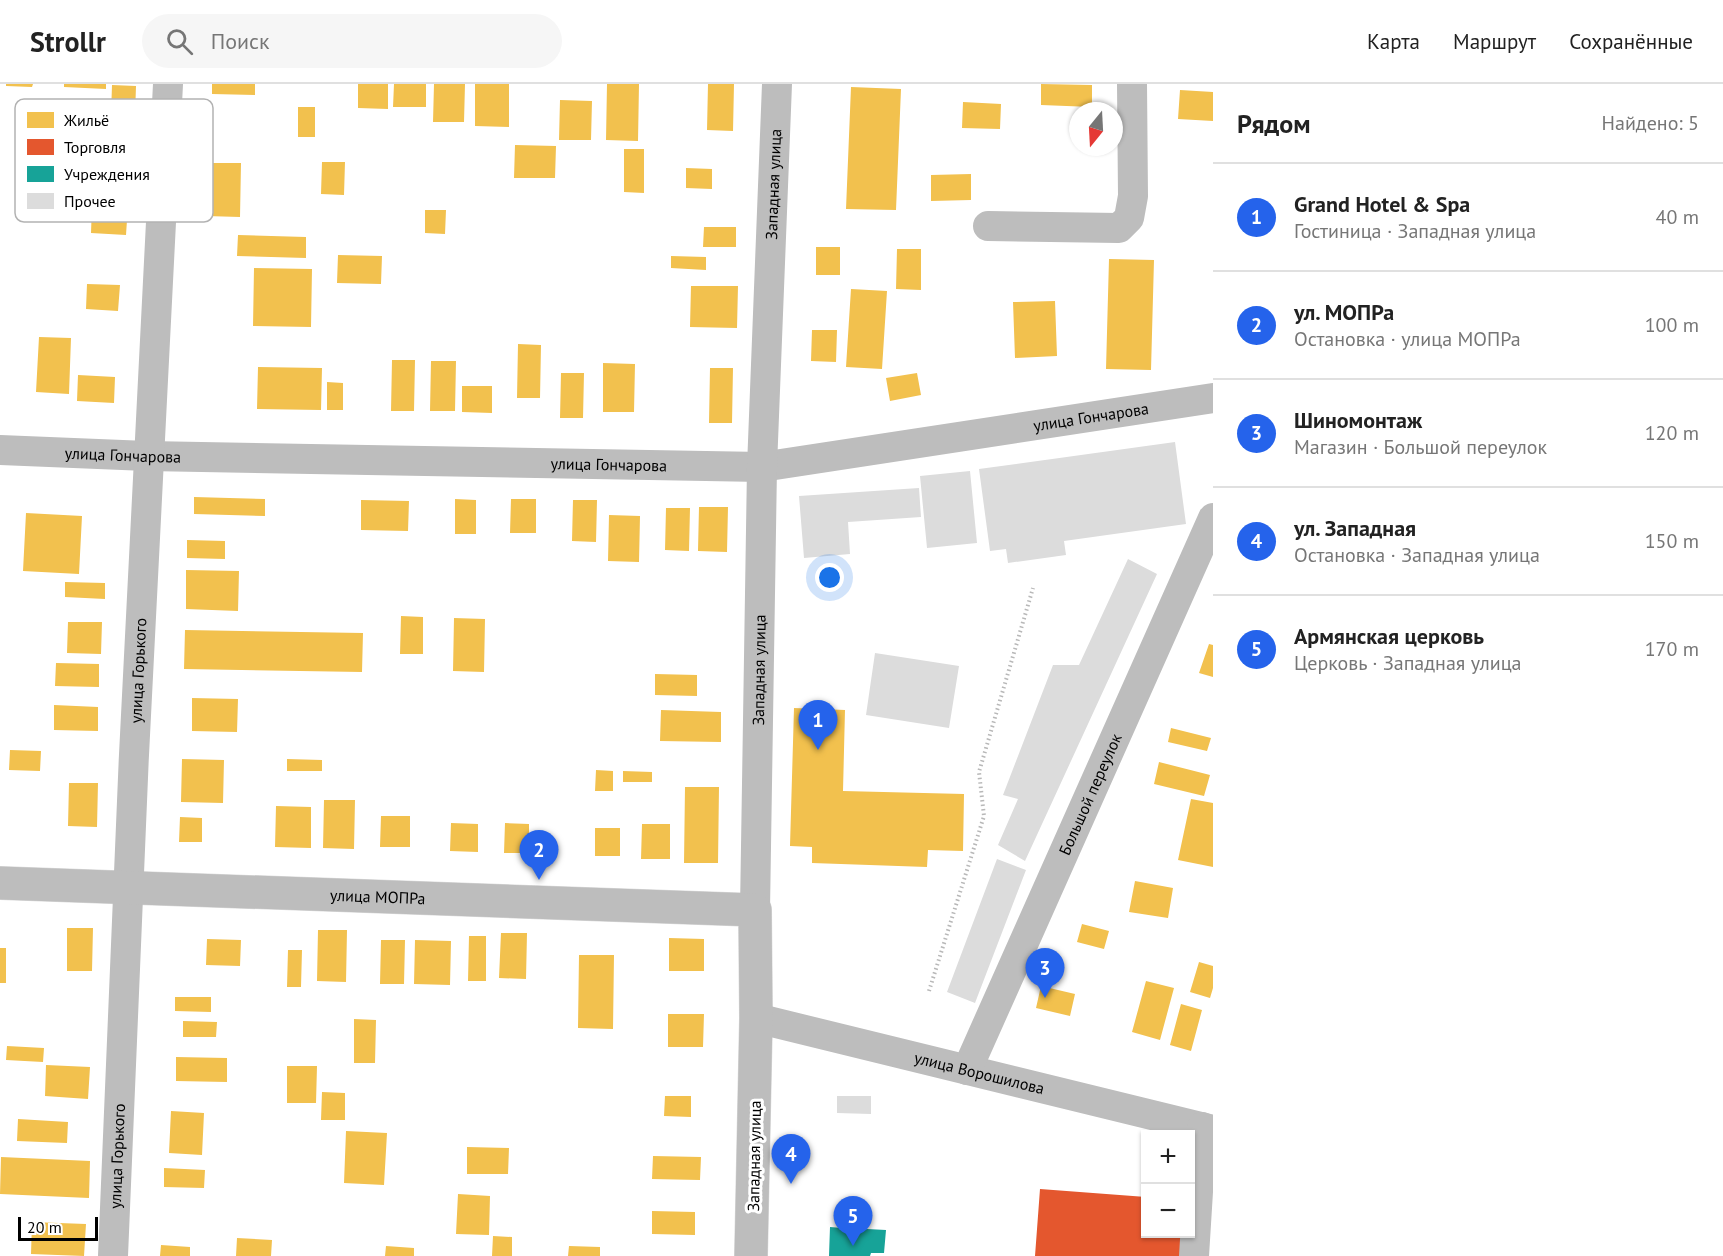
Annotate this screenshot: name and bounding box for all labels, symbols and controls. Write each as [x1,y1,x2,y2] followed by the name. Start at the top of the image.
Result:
[142,14,562,68] search box
[30,23,106,60] text: Strollr
[163,25,196,58] icon: search
[211,27,270,55] text: Поиск
[1367,28,1420,55] text: Карта
[1453,28,1536,55] text: Маршрут
[1569,28,1693,55] text: Сохранённые
[15,99,213,222] legend
[1069,102,1123,156] north arrow
[1237,107,1311,140] text: Рядом
[63,110,109,130] text: Жильё
[1602,110,1699,136] text: Найдено: 5
[761,128,785,240] street label: Западная улица
[64,137,126,157] text: Торговля
[64,164,150,184] text: Учреждения
[1294,190,1470,218] text: Grand Hotel & Spa
[64,191,116,211] text: Прочее
[1251,204,1262,230] text: 1
[1656,204,1699,230] text: 40 m
[1294,218,1536,244] text: Гостиница · Западная улица
[1294,298,1394,326] text: ул. МОПРа
[1251,312,1262,338] text: 2
[1645,312,1699,338] text: 100 m
[1294,326,1521,352] text: Остановка · улица МОПРа
[1032,398,1150,435] street label: улица Гончарова
[1294,406,1422,434] text: Шиномонтаж
[1251,420,1262,446] text: 3
[1645,420,1699,446] text: 120 m
[1294,434,1547,460] text: Магазин · Большой переулок
[64,443,181,467] street label: улица Гончарова
[550,453,667,475] street label: улица Гончарова
[1294,514,1416,542] text: ул. Западная
[1251,528,1262,554] text: 4
[1645,528,1699,554] text: 150 m
[1294,542,1540,568] text: Остановка · Западная улица
[815,563,844,592] your location
[748,614,770,726] street label: Западная улица
[125,617,150,724] street label: улица Горького
[1294,622,1484,650] text: Армянская церковь
[1251,636,1262,662] text: 5
[1645,636,1699,662] text: 170 m
[1294,650,1522,676] text: Церковь · Западная улица
[798,700,838,750] pin: 1
[1054,730,1126,858] street label: Большой переулок
[520,830,558,880] pin: 2
[330,885,426,908] street label: улица МОПРа
[1026,948,1064,998] pin: 3
[912,1047,1047,1098] street label: улица Ворошилова
[743,1100,765,1212] street label: Западная улица
[105,1103,129,1209] street label: улица Горького
[1141,1130,1195,1238] map controls
[1141,1130,1195,1184] button: +
[772,1134,810,1184] pin: 4
[1141,1184,1195,1238] button: −
[834,1196,872,1246] pin: 5
[18,1214,98,1242] scale bar
[27,1217,62,1237] text: 20 m

